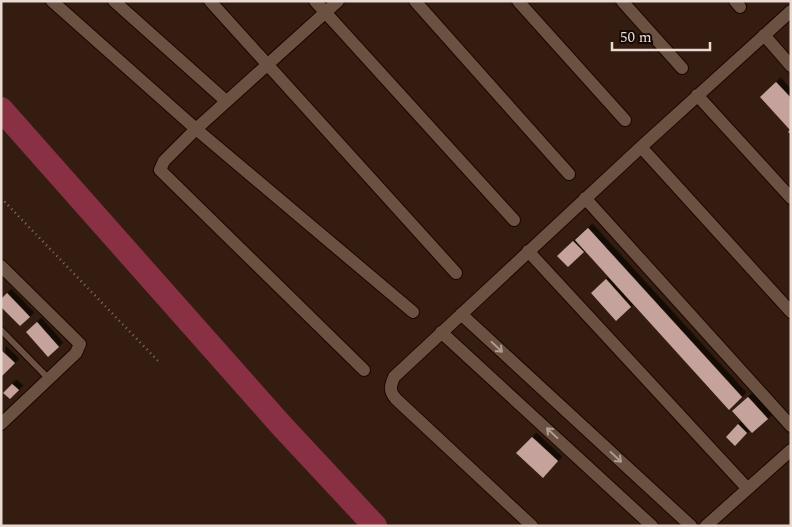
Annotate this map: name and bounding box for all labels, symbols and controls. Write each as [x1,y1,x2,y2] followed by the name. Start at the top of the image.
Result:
[612,20,710,52] scale bar
[620,26,652,49] text: 50 m
[491,341,503,353] one-way arrow
[545,428,558,439] one-way arrow
[610,451,623,463] one-way arrow

